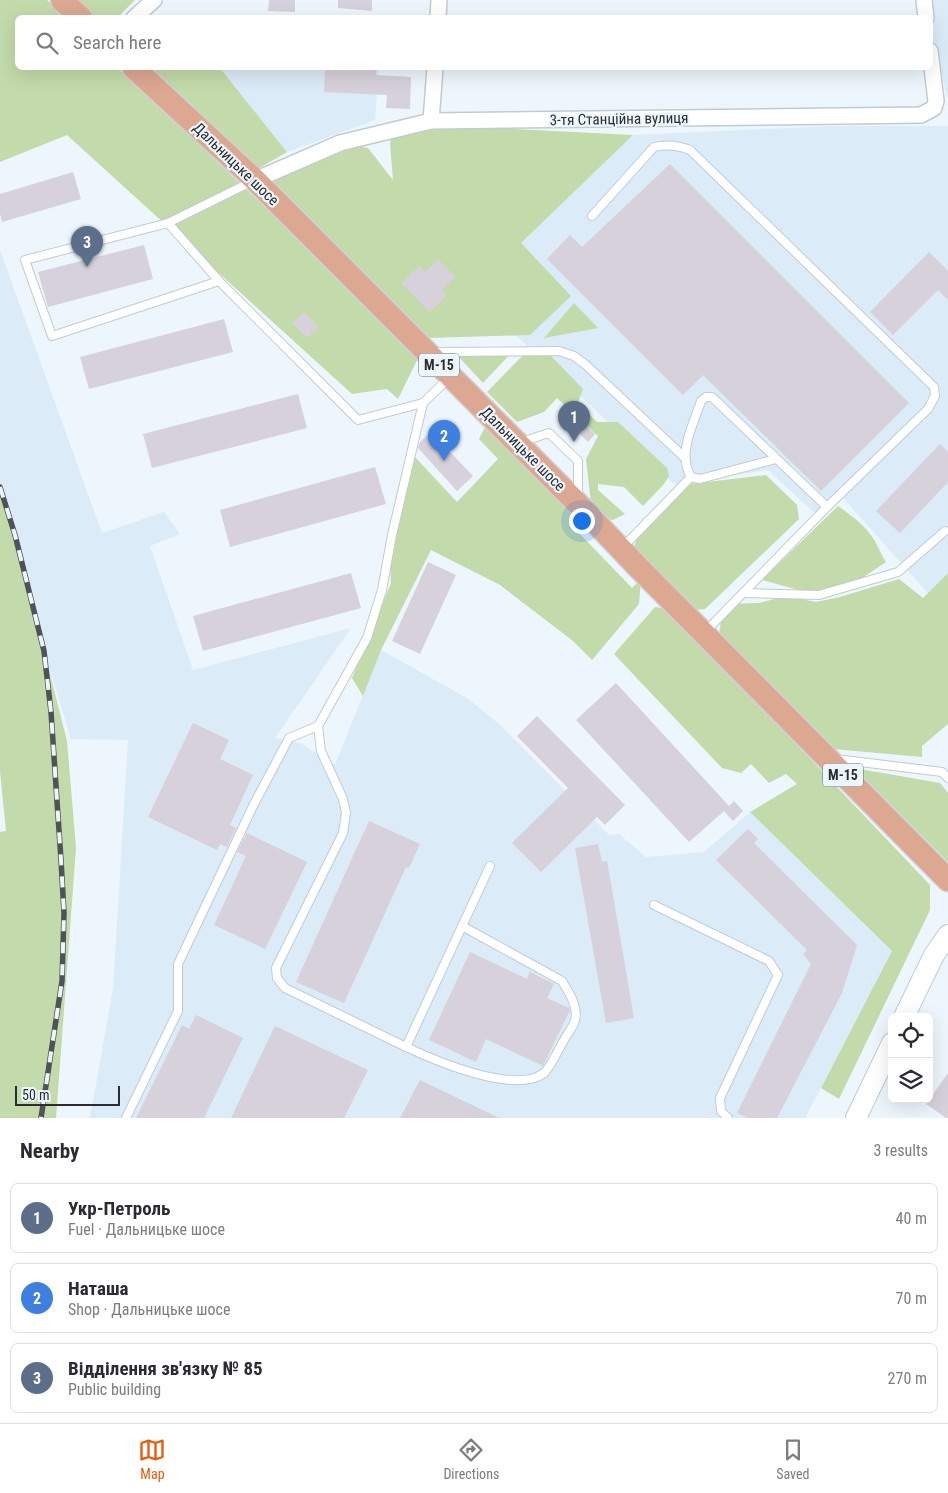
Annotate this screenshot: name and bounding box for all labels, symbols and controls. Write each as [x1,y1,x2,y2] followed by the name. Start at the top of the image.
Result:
[15,15,933,70] search box
[33,29,61,57] icon: search
[73,31,161,54] text: Search here
[549,109,689,129] street label: 3-тя Станційна вулиця
[190,119,282,209] street label: Дальницьке шосе
[71,226,103,267] pin: 3
[419,354,459,376] road number: М-15
[558,401,590,442] pin: 1
[477,403,569,495] street label: Дальницьке шосе
[428,420,460,461] pin: 2
[569,508,595,534] your location
[823,764,863,786] road number: М-15
[888,1013,933,1103] map controls
[888,1013,933,1058] button: locate
[888,1058,933,1103] button: layers
[15,1083,120,1106] scale bar
[22,1087,50,1103] text: 50 m
[20,1139,79,1163] text: Nearby
[873,1141,928,1160] text: 3 results
[68,1197,170,1220] text: Укр-Петроль
[33,1209,41,1228] text: 1
[895,1209,927,1228] text: 40 m
[68,1220,225,1239] text: Fuel · Дальницьке шосе
[68,1277,129,1300] text: Наташа
[33,1289,41,1308] text: 2
[895,1289,927,1308] text: 70 m
[68,1300,231,1319] text: Shop · Дальницьке шосе
[68,1357,263,1380] text: Відділення зв'язку № 85
[33,1369,41,1388] text: 3
[888,1369,927,1388] text: 270 m
[68,1380,161,1399] text: Public building
[138,1436,166,1482] tab: Map
[443,1436,499,1482] tab: Directions
[776,1436,810,1482] tab: Saved

